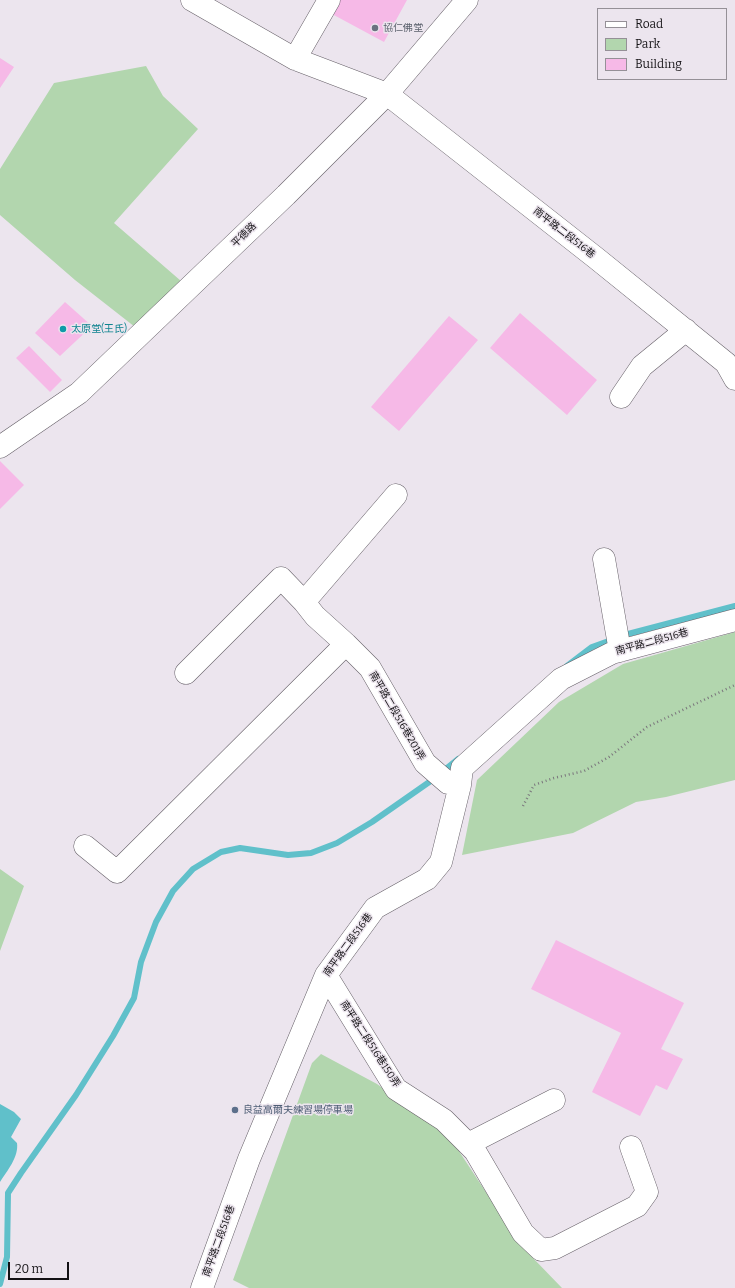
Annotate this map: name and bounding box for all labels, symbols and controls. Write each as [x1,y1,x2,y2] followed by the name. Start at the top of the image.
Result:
[597,8,727,80] legend
[635,17,663,31] text: Road
[383,22,423,34] place label: 協仁佛堂
[370,23,380,33] marker: 協仁佛堂
[635,37,660,51] text: Park
[635,57,682,71] text: Building
[531,205,597,261] street label: 南平路二段516巷
[229,220,259,250] street label: 平德路
[71,323,127,335] place label: 太原堂(王氏)
[58,324,68,334] marker: 太原堂(王氏)
[614,626,690,658] street label: 南平路二段516巷
[367,669,427,763] street label: 南平路二段516巷201弄
[321,911,375,979] street label: 南平路二段516巷
[337,998,403,1090] street label: 南平路二段516巷150弄
[243,1104,353,1116] place label: 良益高爾夫練習場停車場
[230,1105,240,1115] marker: 良益高爾夫練習場停車場
[201,1204,237,1278] street label: 南平路二段516巷
[10,1254,71,1280] scale bar
[15,1262,43,1276] text: 20 m

